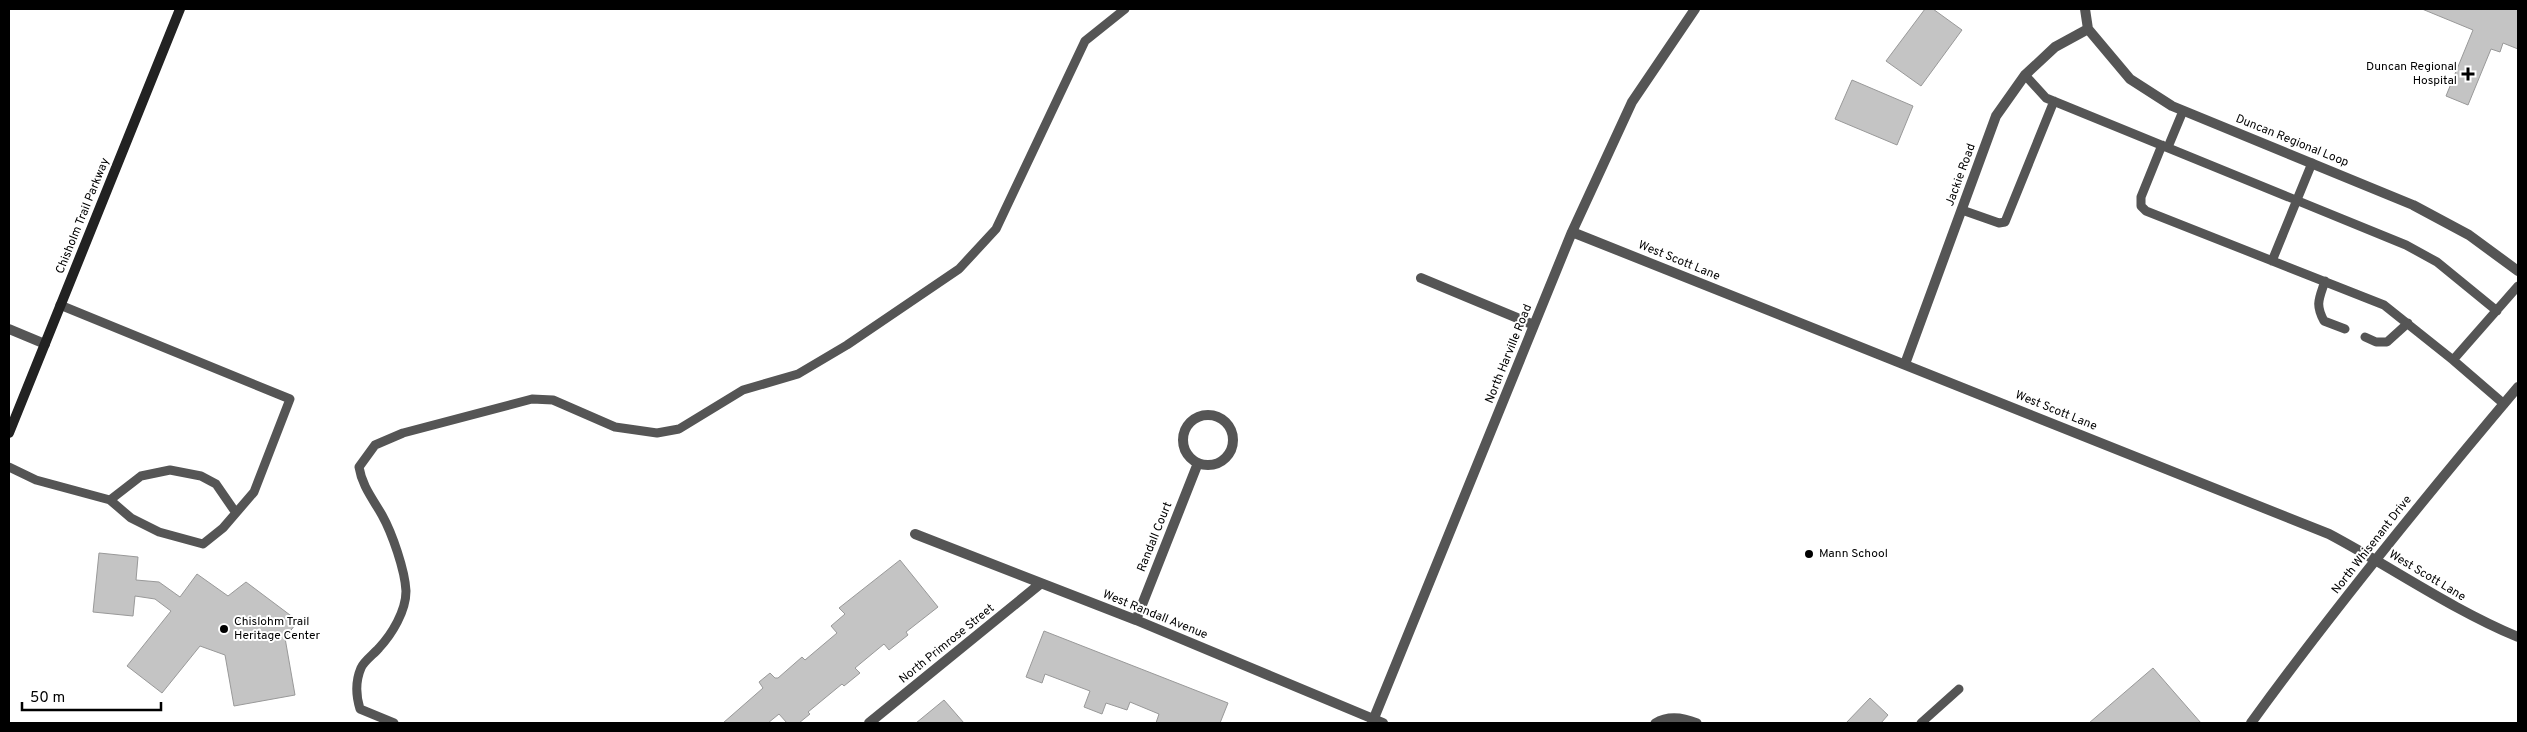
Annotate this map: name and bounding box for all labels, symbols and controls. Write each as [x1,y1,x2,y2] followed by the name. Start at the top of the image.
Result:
[2366,59,2457,89] place label: Duncan Regional Hospital
[2461,67,2475,81] marker: Duncan Regional Hospital
[2233,111,2351,171] street label: Duncan Regional Loop
[1942,141,1980,209] street label: Jackie Road
[52,156,114,276] street label: Chisholm Trail Parkway
[1636,237,1722,285] street label: West Scott Lane
[1482,302,1536,406] street label: North Harville Road
[2013,387,2099,435] street label: West Scott Lane
[2328,492,2416,598] street label: North Whisenant Drive
[1134,500,1176,574] street label: Randall Court
[1819,546,1888,562] place label: Mann School
[2386,547,2468,605] street label: West Scott Lane
[1803,548,1815,560] marker: Mann School
[1100,587,1210,643] street label: West Randall Avenue
[896,601,998,687] street label: North Primrose Street
[234,614,321,644] place label: Chislohm Trail Heritage Center
[218,623,230,635] marker: Chislohm Trail Heritage Center
[22,680,161,712] scale bar
[30,689,65,708] text: 50 m

